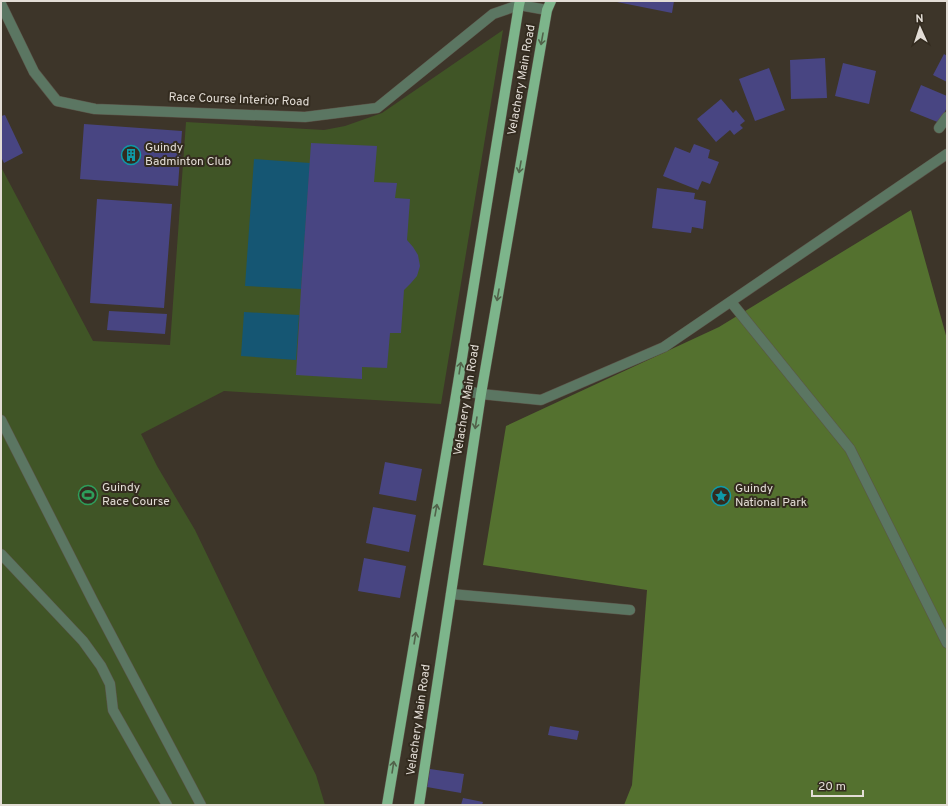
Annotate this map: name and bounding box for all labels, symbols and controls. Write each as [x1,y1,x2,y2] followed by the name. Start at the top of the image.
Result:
[900,8,940,48] north arrow
[915,12,924,26] text: N
[504,23,540,137] street label: Velachery Main Road
[538,32,546,45] one-way arrow
[168,90,310,110] street label: Race Course Interior Road
[145,140,231,170] place label: Guindy Badminton Club
[120,144,142,166] building icon: Guindy Badminton Club
[516,160,524,173] one-way arrow
[493,288,501,301] one-way arrow
[450,343,484,457] street label: Velachery Main Road
[456,362,464,375] one-way arrow
[472,416,480,429] one-way arrow
[102,480,170,510] place label: Guindy Race Course
[735,481,807,511] place label: Guindy National Park
[77,484,99,506] sports icon: Guindy Race Course
[710,485,732,507] place icon: Guindy National Park
[432,504,440,517] one-way arrow
[411,632,419,645] one-way arrow
[403,663,435,777] street label: Velachery Main Road
[389,760,397,773] one-way arrow
[812,772,863,798] scale bar
[818,779,846,795] text: 20 m

